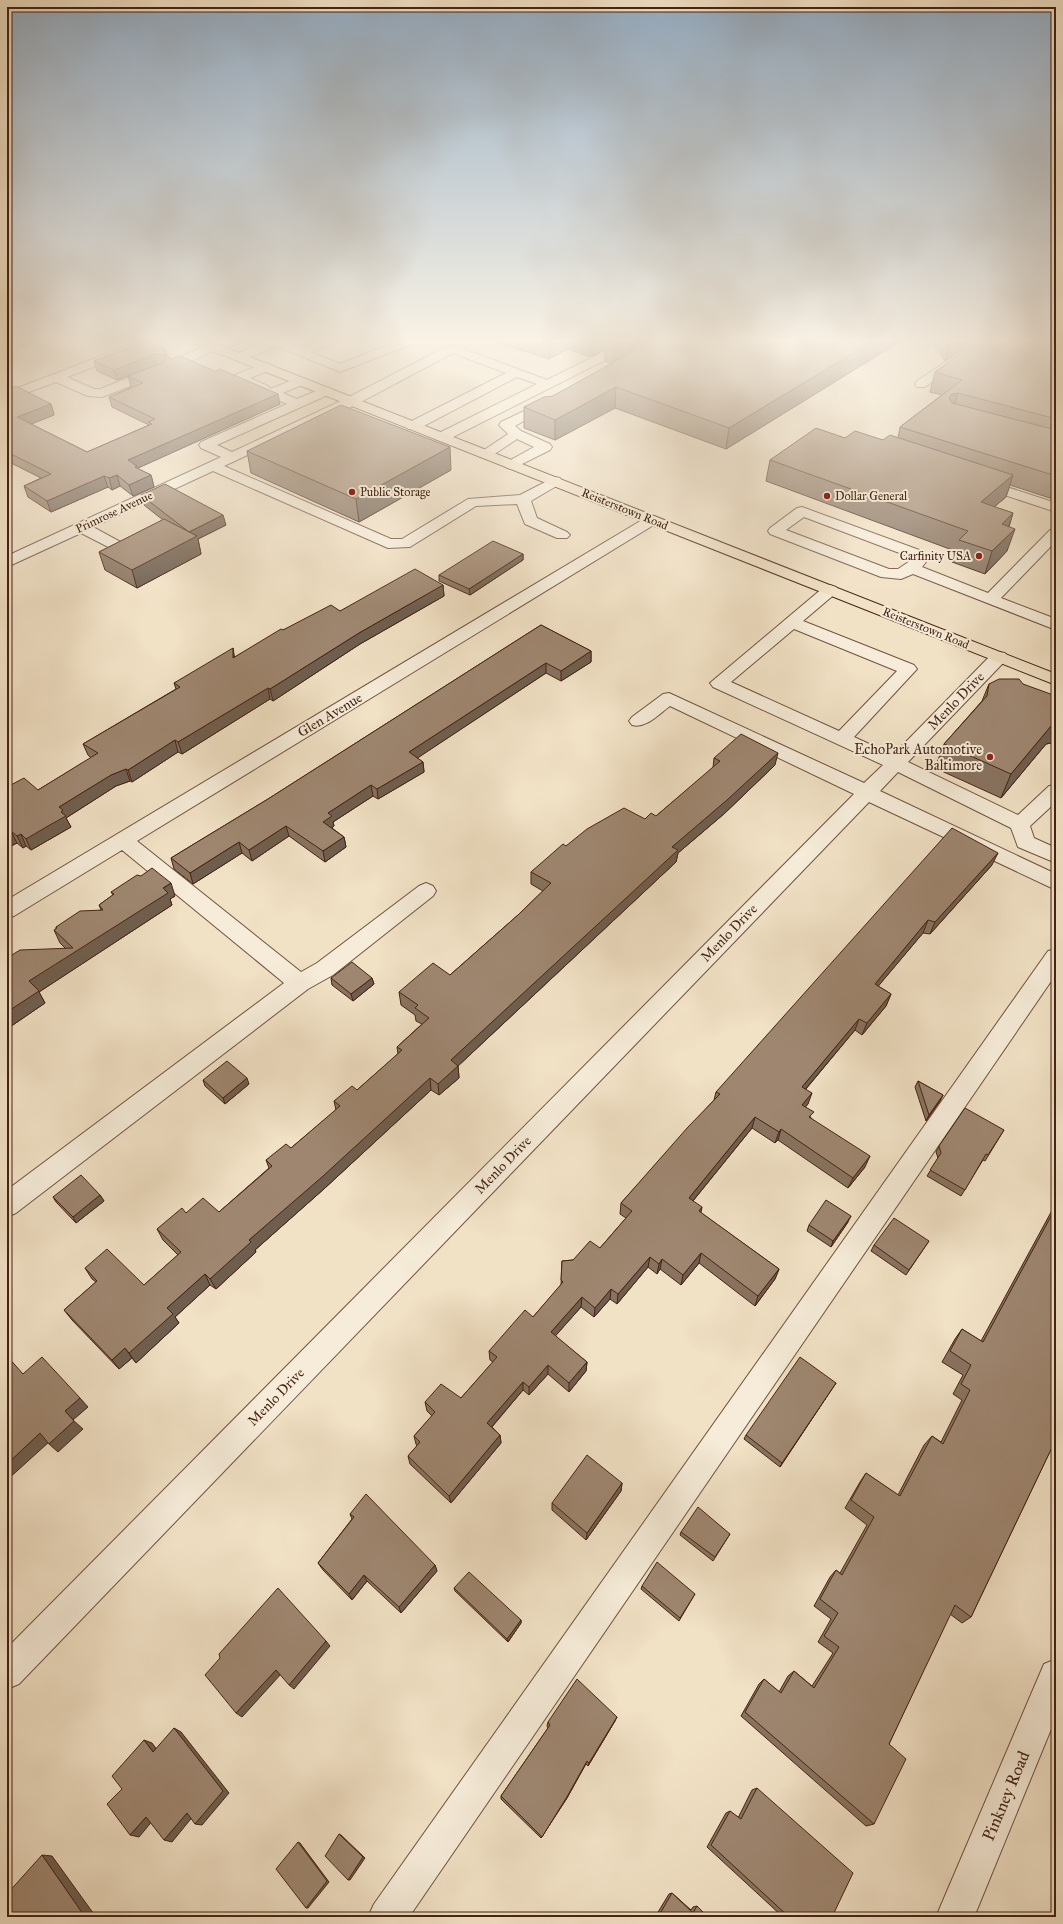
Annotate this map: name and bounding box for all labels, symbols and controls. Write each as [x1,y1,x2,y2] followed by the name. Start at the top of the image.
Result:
[360,485,431,500] place label: Public Storage
[580,485,670,533] street label: Reisterstown Road
[347,487,357,497] marker: Public Storage
[73,488,155,536] street label: Primrose Avenue
[835,489,908,503] place label: Dollar General
[822,491,832,501] marker: Dollar General
[900,549,971,563] place label: Carfinity USA
[974,551,984,561] marker: Carfinity USA
[881,604,971,652] street label: Reisterstown Road
[924,668,988,734] street label: Menlo Drive
[295,689,366,741] street label: Glen Avenue
[854,741,982,774] place label: EchoPark Automotive Baltimore
[985,752,995,762] marker: EchoPark Automotive Baltimore
[697,900,761,966] street label: Menlo Drive
[471,1132,535,1198] street label: Menlo Drive
[244,1364,308,1430] street label: Menlo Drive
[978,1748,1035,1844] street label: Pinkney Road

